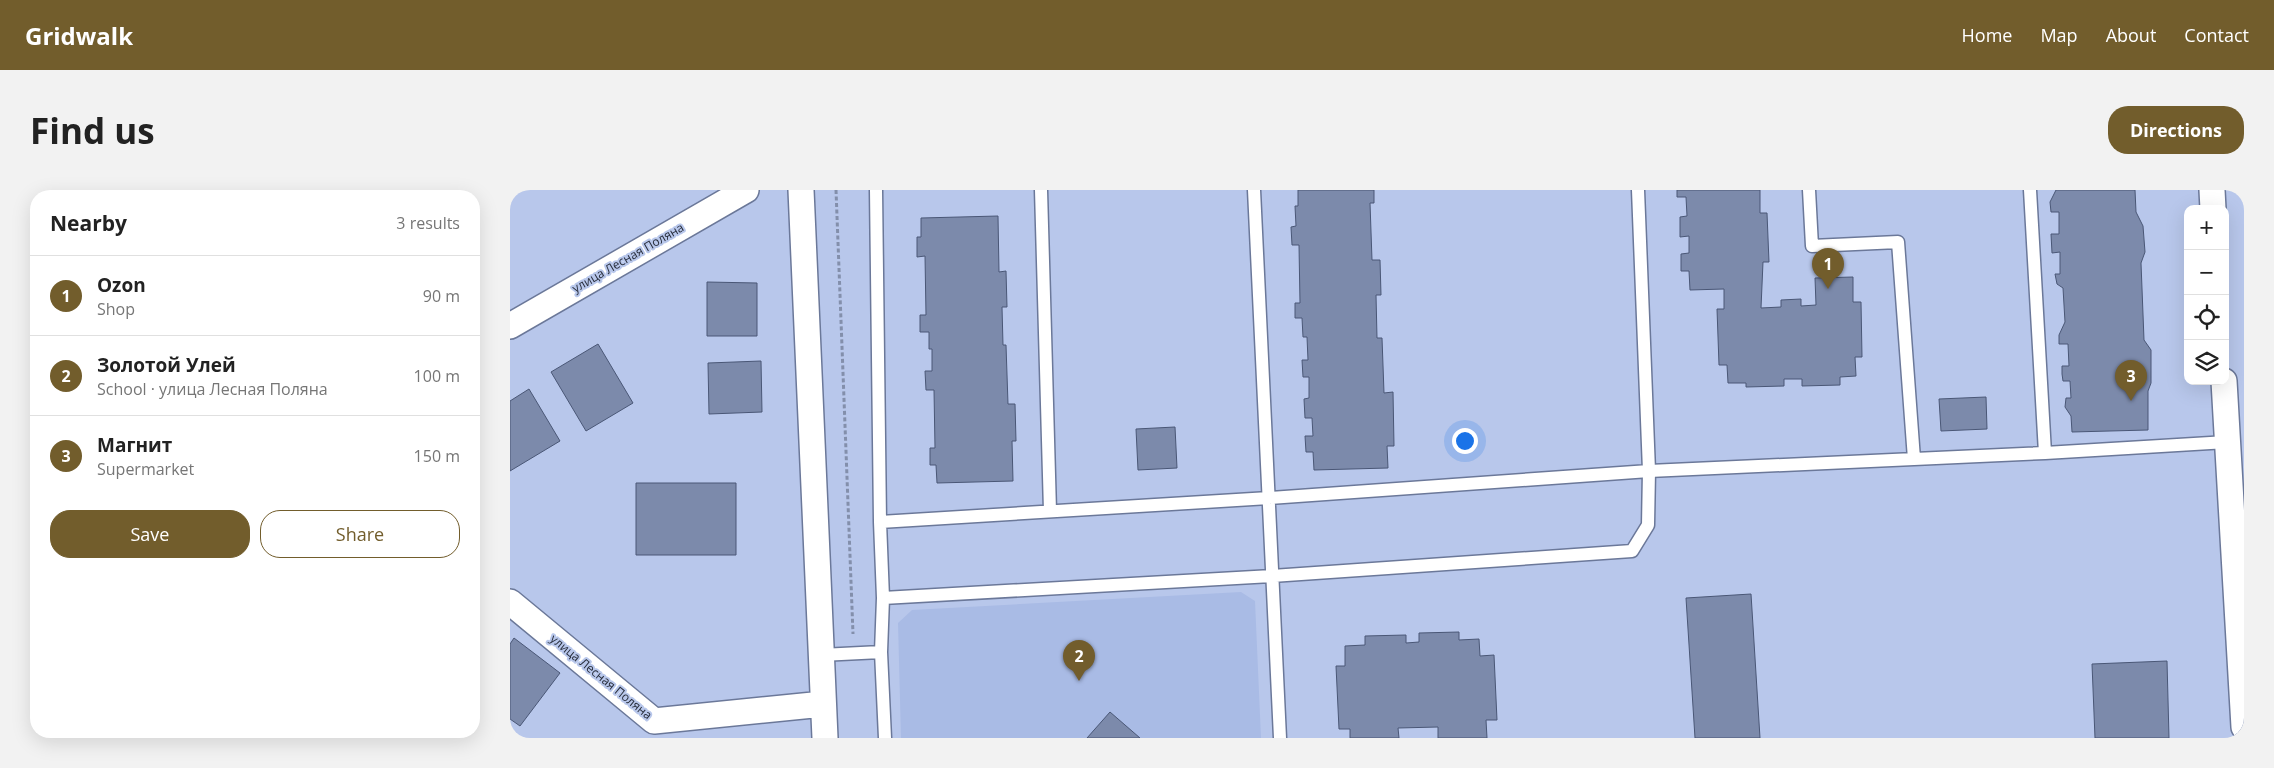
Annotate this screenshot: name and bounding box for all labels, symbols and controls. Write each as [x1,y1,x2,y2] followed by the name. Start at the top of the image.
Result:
[25,19,133,52] text: Gridwalk
[1962,23,2012,47] text: Home
[2040,23,2078,47] text: Map
[2106,23,2156,47] text: About
[2184,23,2249,47] text: Contact
[2108,106,2244,154] button: Directions
[30,107,155,154] text: Find us
[2184,205,2229,385] map controls
[2184,205,2229,250] button: +
[50,209,127,237] text: Nearby
[396,212,460,234] text: 3 results
[569,219,687,297] street label: улица Лесная Поляна
[1812,248,1844,289] pin: 1
[2184,250,2229,295] button: −
[97,272,146,298] text: Ozon
[61,285,71,307] text: 1
[423,285,460,307] text: 90 m
[2184,295,2229,340] button: locate
[97,298,135,320] text: Shop
[2184,340,2229,385] button: layers
[97,352,236,378] text: Золотой Улей
[2115,360,2147,401] pin: 3
[61,365,71,387] text: 2
[414,365,460,387] text: 100 m
[97,378,328,400] text: School · улица Лесная Поляна
[1452,428,1478,454] your location
[97,432,172,458] text: Магнит
[61,445,71,467] text: 3
[414,445,460,467] text: 150 m
[97,458,194,480] text: Supermarket
[50,510,250,558] button: Save
[260,510,460,558] button: Share
[547,630,656,723] street label: улица Лесная Поляна
[1063,640,1095,681] pin: 2

